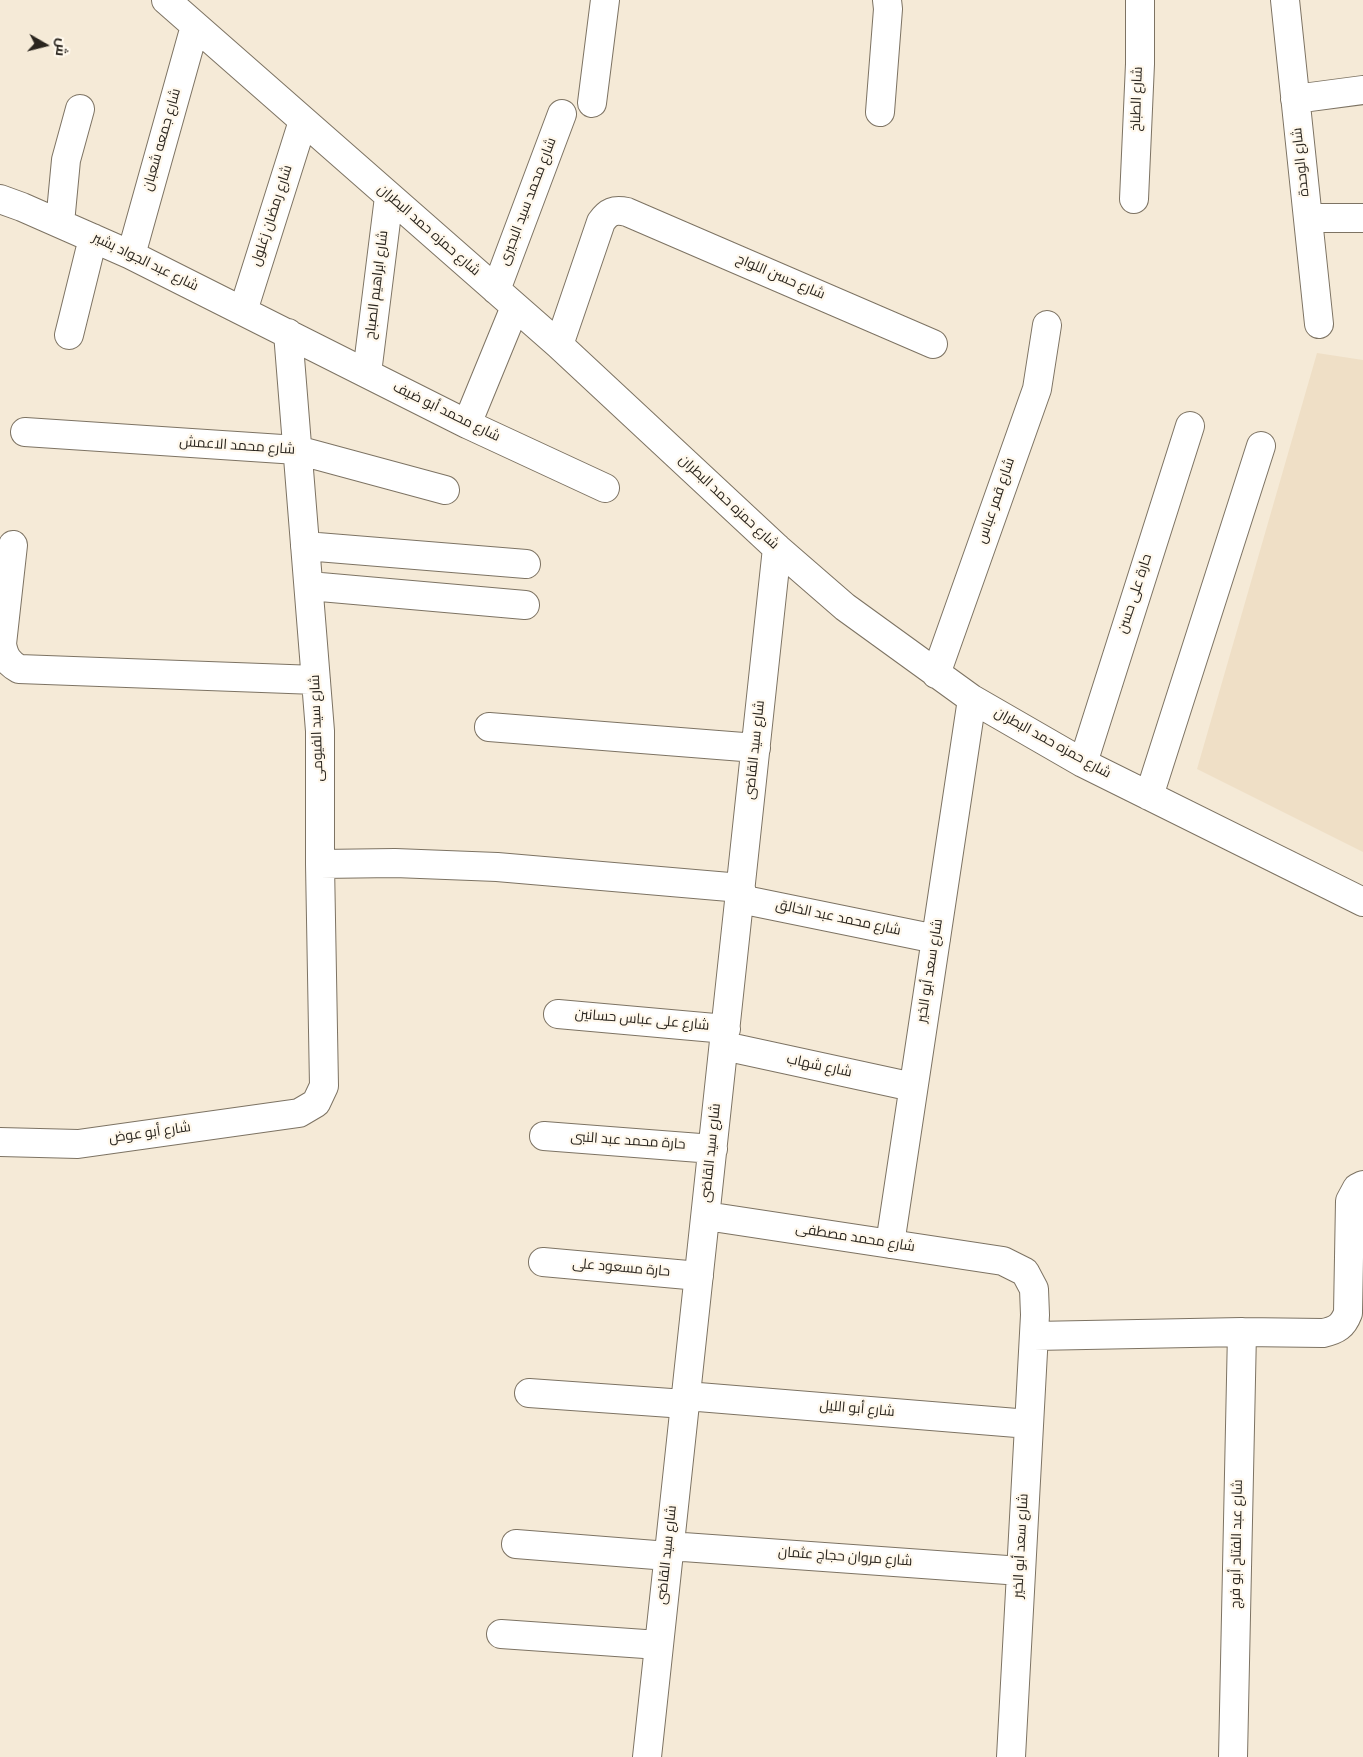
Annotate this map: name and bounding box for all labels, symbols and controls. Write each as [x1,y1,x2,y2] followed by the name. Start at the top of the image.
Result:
[20,20,70,70] north arrow
[51,37,70,57] text: ش
[1128,66,1148,132] street label: شارع الطباخ
[140,87,186,193] street label: شارع جمعه شعبان
[1290,127,1314,197] street label: شارع الوحدة
[497,136,561,268] street label: شارع محمد سيد البحيرى
[249,163,297,269] street label: شارع رمضان زغلول
[373,182,483,280] street label: شارع حمزه حمد البطران
[89,230,201,296] street label: شارع عبد الجواد بشير
[363,230,393,340] street label: شارع ابراهيم الصباح
[733,252,827,304] street label: شارع حسن اللواح
[390,380,502,446] street label: شارع محمد أبو ضيف
[179,435,295,459] street label: شارع محمد الاعمش
[674,452,782,554] street label: شارع حمزه حمد البطران
[975,456,1019,546] street label: شارع قمر عباس
[1115,552,1157,636] street label: حارة على حسن
[308,674,328,782] street label: شارع سيد الفيومى
[742,699,770,801] street label: شارع سيد القاضى
[991,705,1113,783] street label: شارع حمزه حمد البطران
[774,897,902,941] street label: شارع محمد عبد الخالق
[914,918,948,1024] street label: شارع سعد أبو الخير
[574,1007,710,1035] street label: شارع على عباس حسانين
[785,1052,853,1082] street label: شارع شهاب
[698,1102,726,1204] street label: شارع سيد القاضى
[108,1120,192,1148] street label: شارع أبو عوض
[570,1130,686,1154] street label: حارة محمد عبد النبى
[794,1221,916,1257] street label: شارع محمد مصطفى
[571,1256,671,1282] street label: حارة مسعود على
[819,1398,895,1422] street label: شارع أبو الليل
[1228,1479,1248,1609] street label: شارع عبد الفتاح أبو فرج
[1011,1493,1033,1599] street label: شارع سعد أبو الخير
[654,1504,682,1606] street label: شارع سيد القاضى
[777,1545,913,1571] street label: شارع مروان حجاج عثمان

